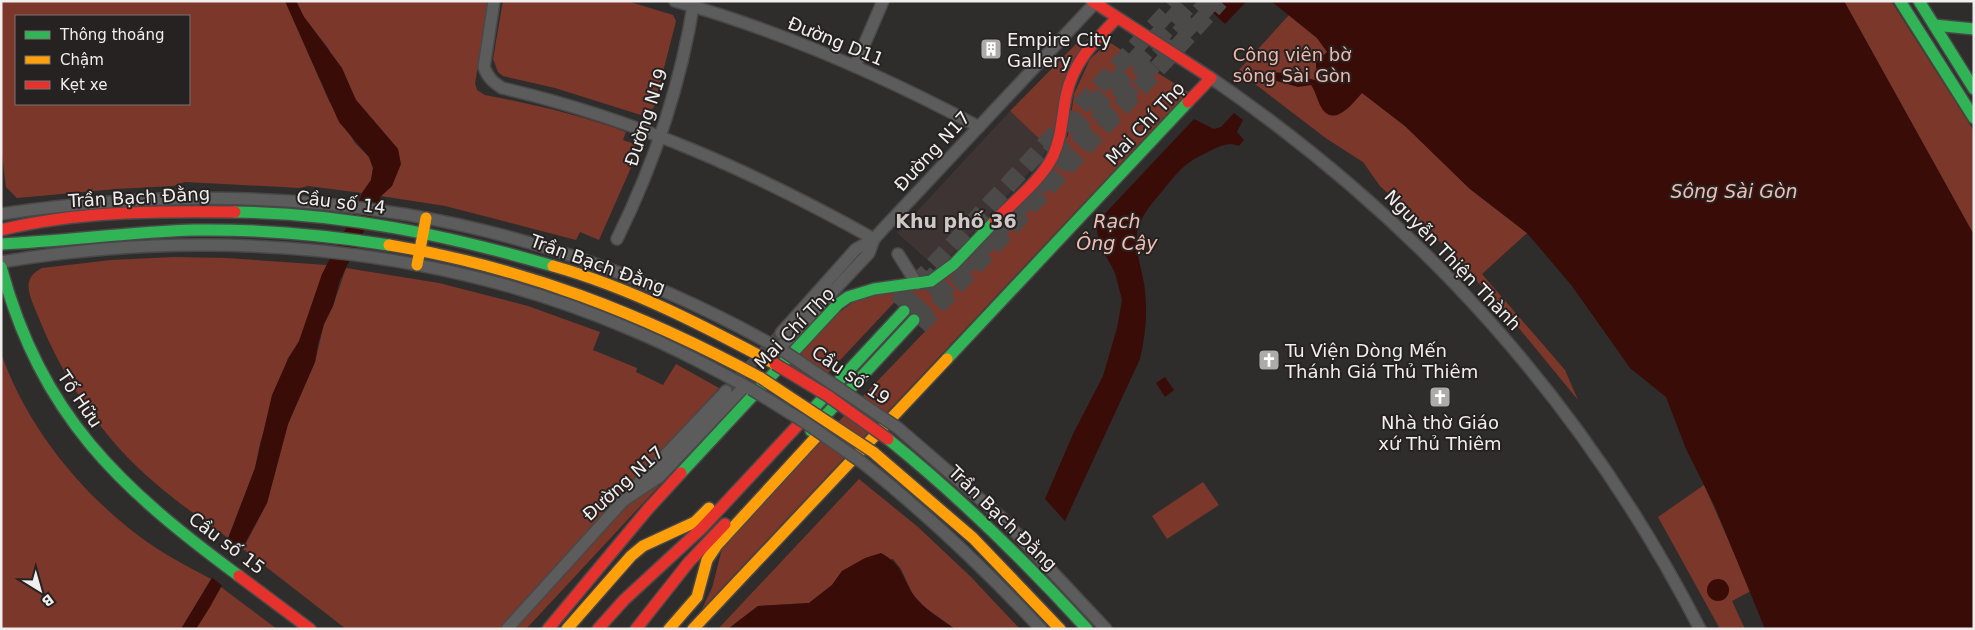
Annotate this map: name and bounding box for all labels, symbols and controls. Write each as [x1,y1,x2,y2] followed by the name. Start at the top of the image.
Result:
[785,12,887,70] street label: Đường D11
[15,15,190,105] legend
[59,26,164,44] text: Thông thoáng
[1007,29,1112,71] place label: Empire City Gallery
[979,37,1003,61] building icon: Empire City Gallery
[1233,44,1351,86] park label: Công viên bờ sông Sài Gòn
[60,51,104,69] text: Chậm
[620,66,672,168] street label: Đường N19
[60,76,107,94] text: Kẹt xe
[1101,77,1189,169] street label: Mai Chí Thọ
[890,107,974,195] street label: Đường N17
[1670,180,1798,202] water label: Sông Sài Gòn
[66,183,211,211] street label: Trần Bạch Đằng
[1380,185,1526,335] street label: Nguyễn Thiện Thành
[295,186,387,218] street label: Cầu số 14
[895,210,1017,232] district label: Khu phố 36
[1076,210,1158,254] water label: Rạch Ông Cậy
[527,229,668,298] street label: Trần Bạch Đằng
[750,283,838,373] street label: Mai Chí Thọ
[1284,340,1478,382] place label: Tu Viện Dòng Mến Thánh Giá Thủ Thiêm
[808,341,894,409] street label: Cầu số 19
[1257,348,1281,372] church icon: Tu Viện Dòng Mến Thánh Giá Thủ Thiêm
[53,366,107,431] street label: Tố Hữu
[1428,385,1452,409] church icon: Nhà thờ Giáo xứ Thủ Thiêm
[1378,412,1502,454] place label: Nhà thờ Giáo xứ Thủ Thiêm
[578,441,668,525] street label: Đường N17
[944,460,1061,575] street label: Trần Bạch Đằng
[185,508,269,578] street label: Cầu số 15
[15,565,65,615] north arrow
[39,591,57,610] text: B

